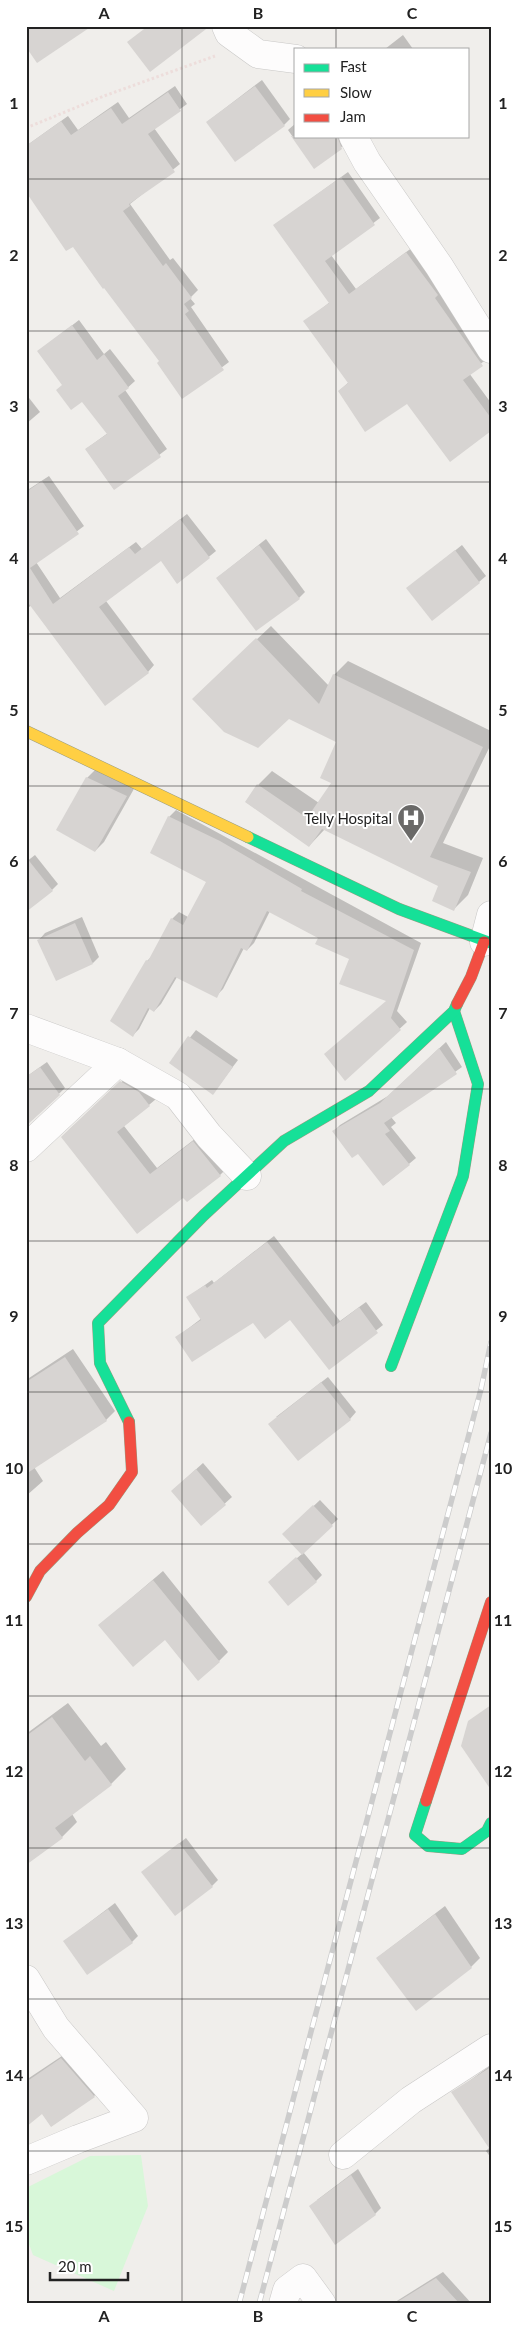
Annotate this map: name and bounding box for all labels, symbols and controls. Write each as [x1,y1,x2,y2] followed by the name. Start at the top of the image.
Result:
[97,3,110,22] text: A
[253,3,263,22] text: B
[407,3,418,22] text: C
[294,48,470,138] legend
[340,57,367,75] text: Fast
[340,83,372,101] text: Slow
[9,93,19,112] text: 1
[498,93,508,112] text: 1
[340,107,366,125] text: Jam
[9,245,19,264] text: 2
[498,245,508,264] text: 2
[9,396,19,415] text: 3
[498,396,508,415] text: 3
[9,548,19,567] text: 4
[498,548,508,567] text: 4
[9,700,19,719] text: 5
[498,700,508,719] text: 5
[396,803,426,842] hospital icon: Telly Hospital
[304,809,392,827] place label: Telly Hospital
[9,851,19,870] text: 6
[498,851,508,870] text: 6
[9,1003,19,1022] text: 7
[498,1003,508,1022] text: 7
[9,1155,19,1174] text: 8
[498,1155,508,1174] text: 8
[9,1306,19,1325] text: 9
[498,1306,508,1325] text: 9
[5,1458,23,1477] text: 10
[494,1458,512,1477] text: 10
[5,1610,23,1629] text: 11
[494,1610,512,1629] text: 11
[5,1761,23,1780] text: 12
[494,1761,512,1780] text: 12
[5,1913,23,1932] text: 13
[494,1913,512,1932] text: 13
[5,2065,23,2084] text: 14
[494,2065,512,2084] text: 14
[5,2216,23,2235] text: 15
[494,2216,512,2235] text: 15
[50,2250,128,2282] scale bar
[58,2257,92,2275] text: 20 m
[97,2306,110,2325] text: A
[253,2306,263,2325] text: B
[407,2306,418,2325] text: C

